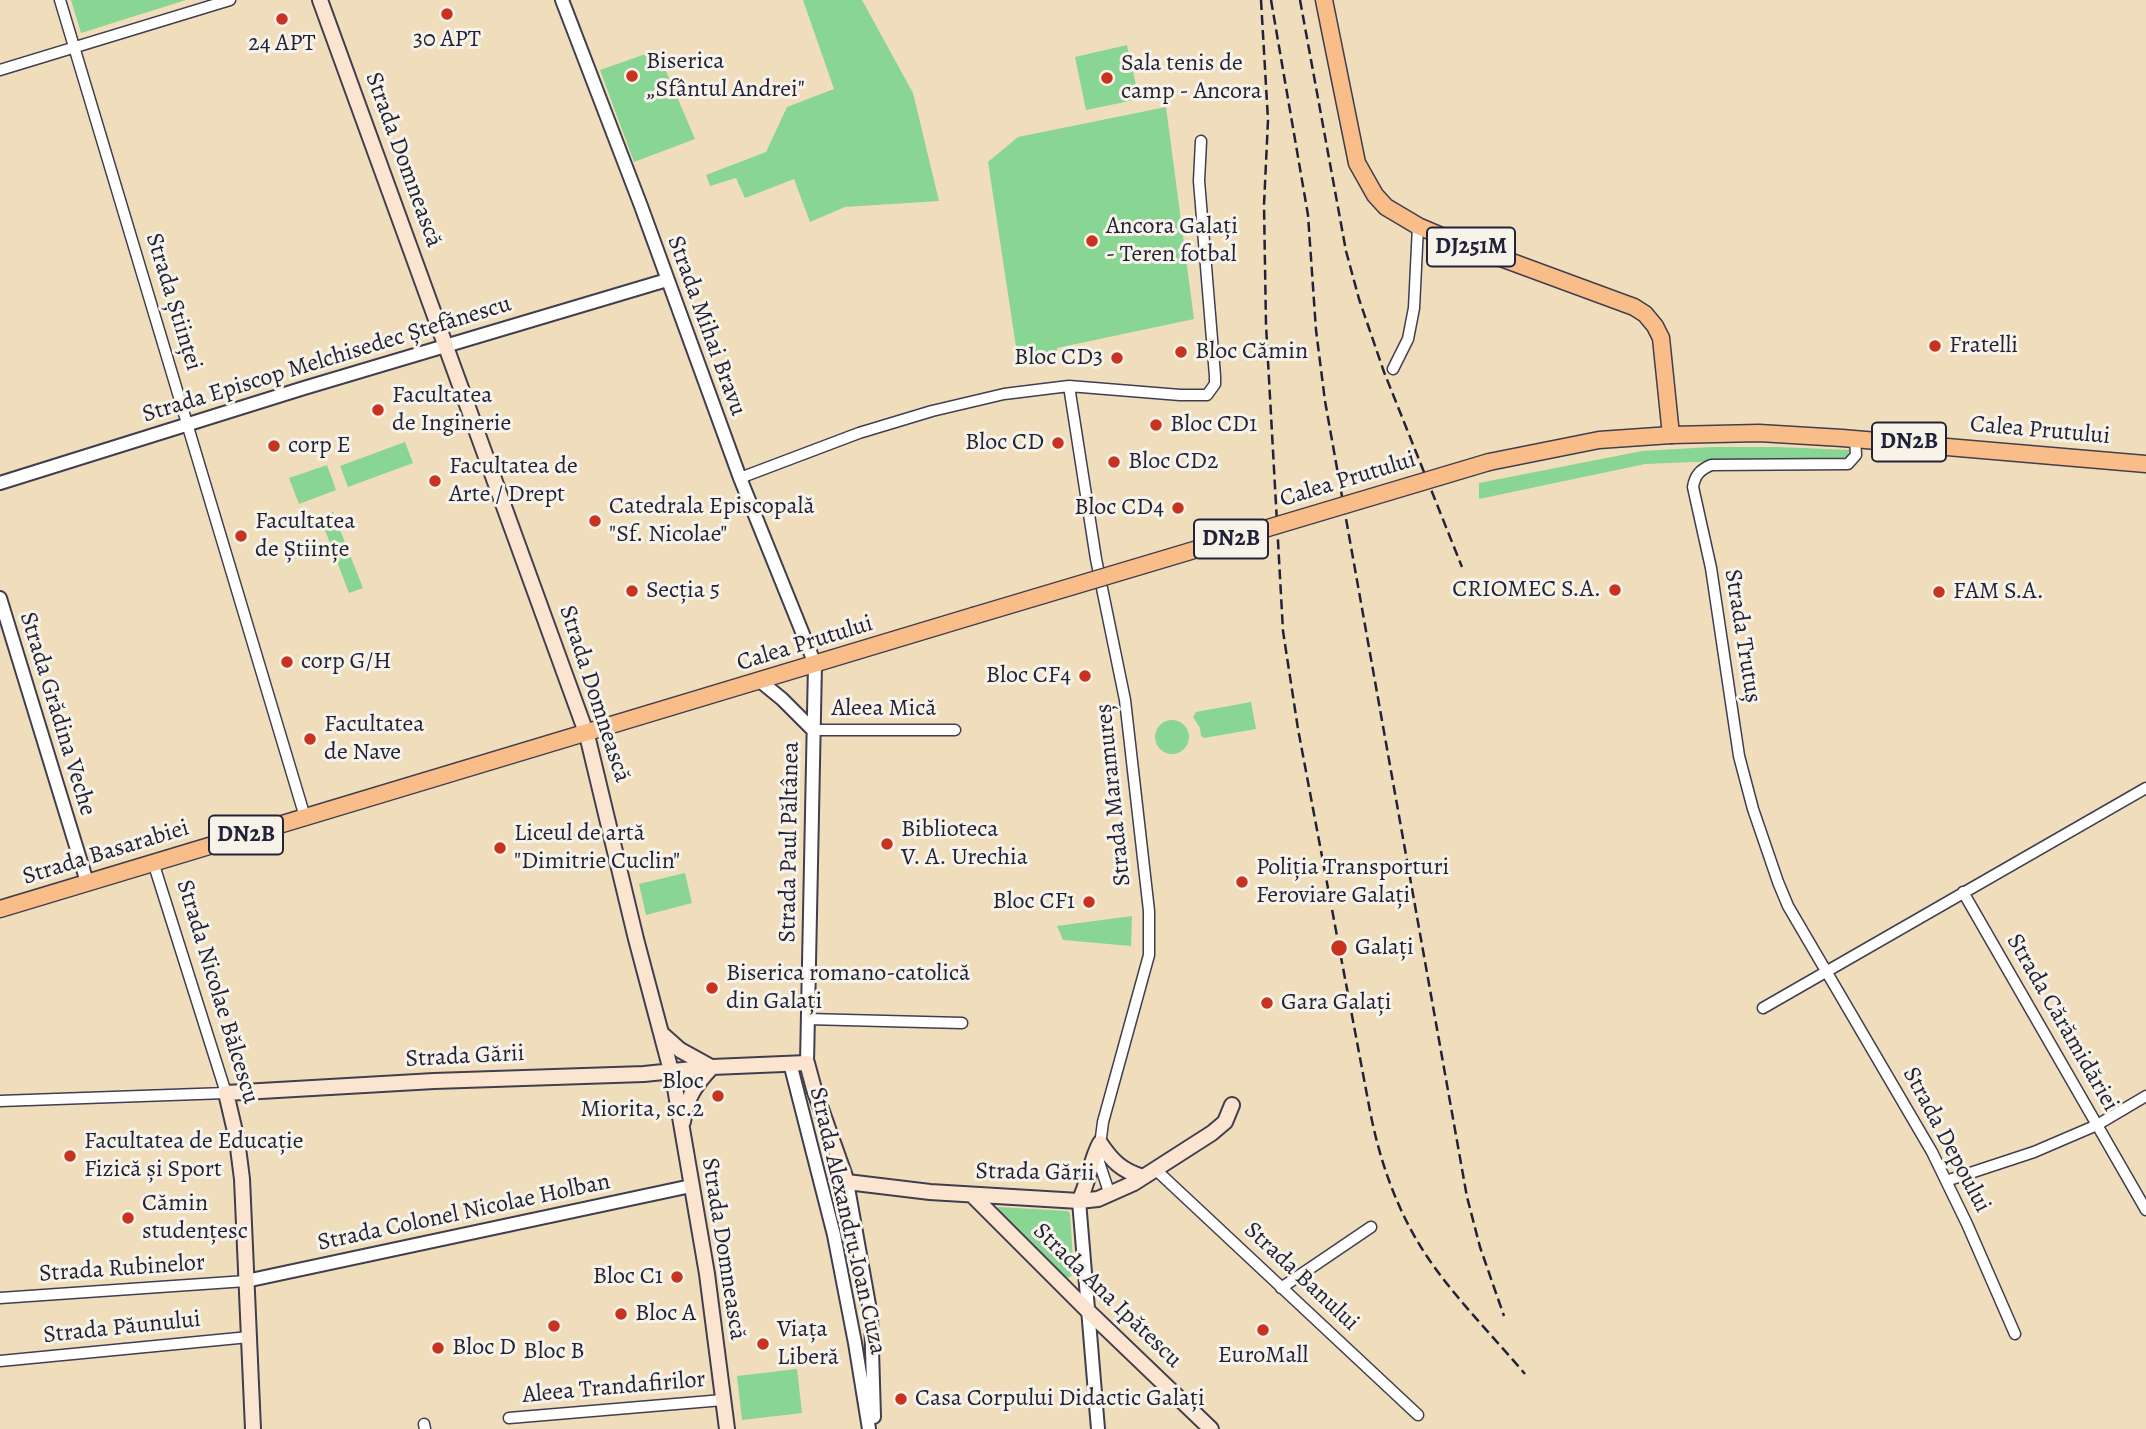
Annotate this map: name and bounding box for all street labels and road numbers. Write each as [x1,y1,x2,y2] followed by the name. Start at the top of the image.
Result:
[358,69,448,251] street label: Strada Domnească
[1427,228,1515,266] road number: DJ251M
[138,230,208,374] street label: Strada Științei
[660,232,752,420] street label: Strada Mihai Bravu
[139,290,515,430] street label: Strada Episcop Melchisedec Ștefănescu
[1969,411,2111,451] street label: Calea Prutului
[1872,422,1946,462] road number: DN2B
[1277,446,1419,514] street label: Calea Prutului
[1194,520,1268,558] road number: DN2B
[1717,567,1767,705] street label: Strada Trutuș
[552,602,636,786] street label: Strada Domnească
[12,609,102,819] street label: Strada Grădina Veche
[734,610,876,678] street label: Calea Prutului
[832,695,936,723] street label: Aleea Mică
[1090,702,1138,888] street label: Strada Maramureș
[774,741,806,943] street label: Strada Paul Păltânea
[19,814,193,892] street label: Strada Basarabiei
[209,816,283,855] road number: DN2B
[169,877,265,1107] street label: Strada Nicolae Bălcescu
[1999,929,2125,1117] street label: Strada Cărămidăriei
[405,1039,525,1075] street label: Strada Gării
[1896,1062,1996,1218] street label: Strada Depoului
[802,1084,892,1358] street label: Strada Alexandru Ioan Cuza
[694,1156,752,1342] street label: Strada Domnească
[975,1158,1095,1188] street label: Strada Gării
[315,1168,613,1258] street label: Strada Colonel Nicolae Holban
[1237,1216,1365,1338] street label: Strada Banului
[1026,1217,1188,1375] street label: Strada Ana Ipătescu
[38,1249,206,1289] street label: Strada Rubinelor
[42,1305,202,1351] street label: Strada Păunului
[521,1366,707,1410] street label: Aleea Trandafirilor

